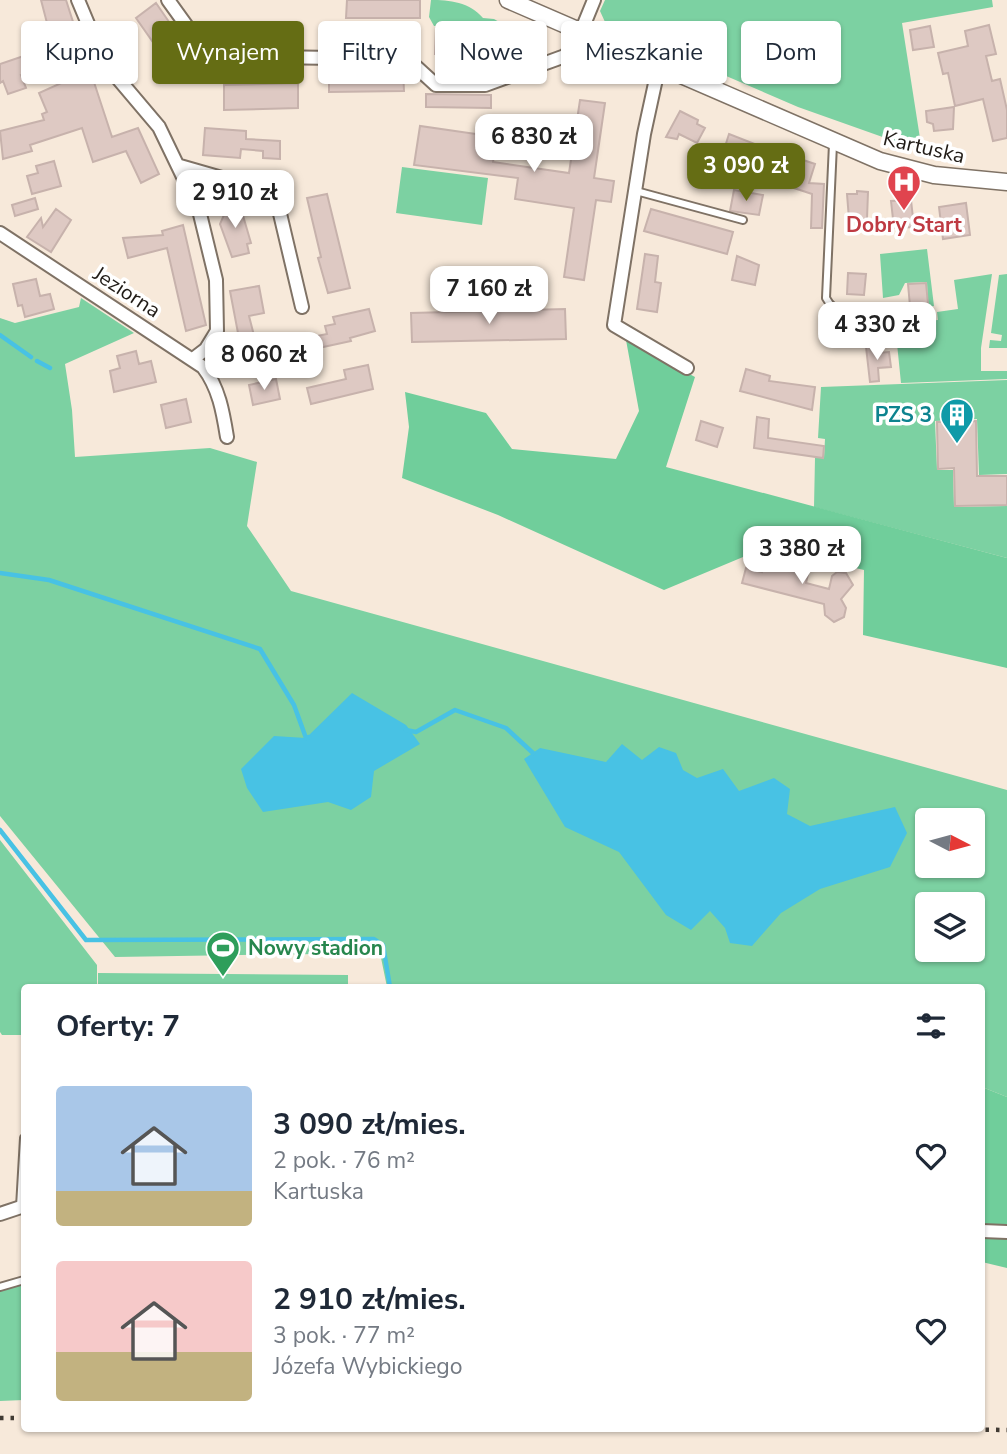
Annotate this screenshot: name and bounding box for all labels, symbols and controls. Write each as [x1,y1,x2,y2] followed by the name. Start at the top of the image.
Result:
[21,21,138,84] chip: Kupno
[152,21,304,84] chip: Wynajem
[318,21,421,84] chip: Filtry
[435,21,547,84] chip: Nowe
[561,21,727,84] chip: Mieszkanie
[741,21,841,84] chip: Dom
[462,114,606,174] pin: 6 830 zł
[491,121,577,152] text: 6 830 zł
[880,124,968,170] street label: Kartuska
[674,144,818,203] pin: 3 090 zł
[703,150,789,181] text: 3 090 zł
[885,163,923,212] hospital icon: Dobry Start
[163,170,307,230] pin: 2 910 zł
[192,177,278,208] text: 2 910 zł
[846,211,963,239] place label: Dobry Start
[87,259,166,324] street label: Jeziorna
[417,266,561,326] pin: 7 160 zł
[446,273,532,304] text: 7 160 zł
[805,302,949,362] pin: 4 330 zł
[834,309,920,340] text: 4 330 zł
[192,332,336,392] pin: 8 060 zł
[221,339,307,370] text: 8 060 zł
[938,396,976,445] building icon: PZS 3
[875,401,932,429] place label: PZS 3
[730,526,874,586] pin: 3 380 zł
[759,533,845,564] text: 3 380 zł
[915,808,985,878] north arrow
[915,808,985,962] map controls
[915,892,985,962] button: layers
[204,929,242,978] sports icon: Nowy stadion
[248,934,383,962] place label: Nowy stadion
[56,1006,180,1047] text: Oferty: 7
[912,1007,950,1045] icon: filters
[273,1104,466,1145] text: 3 090 zł/mies.
[112,1114,196,1198] icon: home
[912,1137,950,1175] icon: heart
[273,1145,415,1176] text: 2 pok. · 76 m²
[273,1176,364,1207] text: Kartuska
[273,1279,466,1320] text: 2 910 zł/mies.
[112,1289,196,1373] icon: home
[912,1312,950,1350] icon: heart
[273,1320,415,1351] text: 3 pok. · 77 m²
[273,1351,463,1382] text: Józefa Wybickiego

